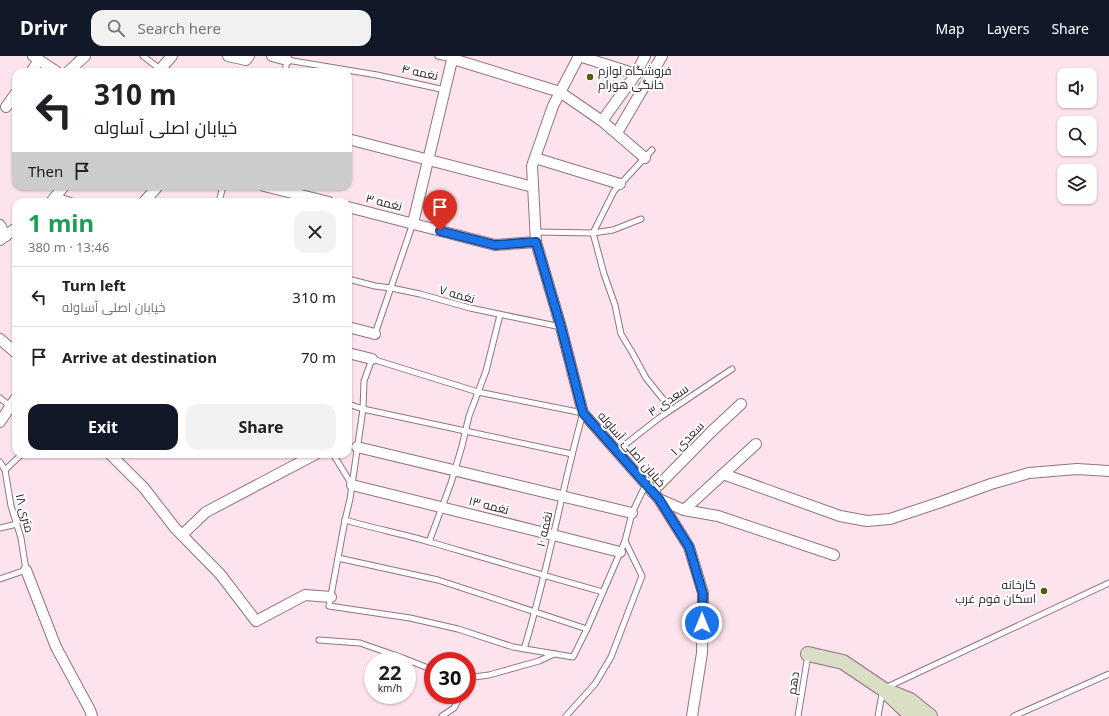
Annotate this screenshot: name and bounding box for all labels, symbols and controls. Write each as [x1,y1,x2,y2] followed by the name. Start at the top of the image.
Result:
[91,10,371,46] search box
[20,15,67,41] text: Drivr
[105,17,127,39] icon: search
[137,18,221,38] text: Search here
[936,19,965,38] text: Map
[987,19,1029,38] text: Layers
[1051,19,1089,38] text: Share
[400,60,440,84] street label: نغمه ۴
[598,62,672,93] place label: فروشگاه لوازم خانگی هورام
[1057,68,1097,204] map controls
[1057,68,1097,108] button: sound
[585,72,595,82] marker: فروشگاه لوازم خانگی هورام
[94,75,177,113] text: 310 m
[28,84,80,136] icon: left
[94,115,237,139] text: خیابان اصلی آساوله
[1057,116,1097,156] button: search
[71,160,93,182] icon: arrive
[28,161,63,181] text: Then
[1057,164,1097,204] button: layers
[364,189,404,215] street label: نغمه ۳
[423,190,457,231] pin
[429,196,451,218] icon: arrive
[28,206,94,239] text: 1 min
[294,211,336,253] button: close
[28,238,109,256] text: 380 m · 13:46
[62,275,126,295] text: Turn left
[437,281,477,307] street label: نغمه ۷
[28,286,50,308] icon: left
[292,287,336,307] text: 310 m
[62,298,166,316] text: خیابان اصلی آساوله
[28,346,50,368] icon: arrive
[62,347,217,367] text: Arrive at destination
[301,347,336,367] text: 70 m
[644,380,692,420] street label: سعدی ۳
[28,404,178,450] button: Exit
[186,404,336,450] button: Share
[594,407,670,491] street label: خیابان اصلی آساوله
[666,417,708,459] street label: سعدی ۱
[12,492,38,534] street label: ۱۸ متری
[467,492,511,518] street label: نغمه ۱۳
[532,510,556,548] street label: نغمه ۱۰
[955,576,1036,607] place label: کارخانه اسکان فوم غرب
[1039,586,1049,596] marker: کارخانه اسکان فوم غرب
[681,602,723,644] position arrow
[424,652,476,704] speed limit sign: 30
[379,659,401,686] text: 22
[783,670,803,696] street label: دهم
[378,681,402,695] text: km/h

